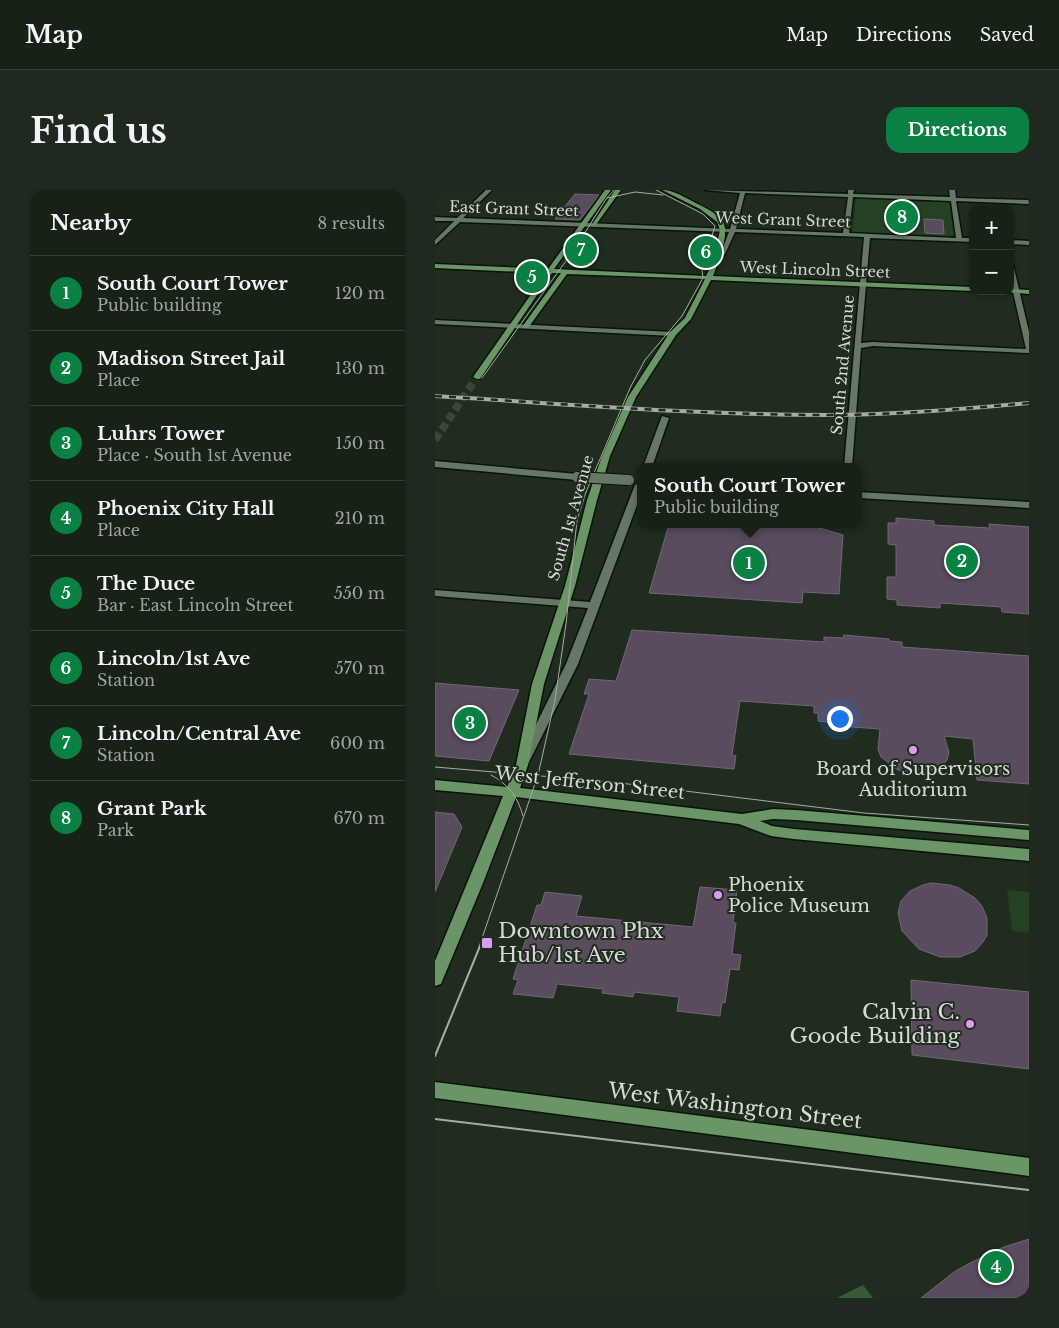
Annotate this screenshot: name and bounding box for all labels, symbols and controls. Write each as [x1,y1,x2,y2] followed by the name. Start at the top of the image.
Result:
[25,20,83,49] text: Map
[786,24,828,46] text: Map
[856,24,952,46] text: Directions
[980,24,1034,46] text: Saved
[886,107,1029,153] button: Directions
[30,109,167,152] text: Find us
[449,197,580,220] street label: East Grant Street
[886,198,918,236] pin: 8
[969,205,1014,295] map controls
[969,205,1014,250] button: +
[714,208,852,231] street label: West Grant Street
[50,210,131,236] text: Nearby
[318,213,385,233] text: 8 results
[565,231,597,269] pin: 7
[690,233,722,271] pin: 6
[969,250,1014,295] button: −
[738,257,891,282] street label: West Lincoln Street
[516,258,548,296] pin: 5
[97,272,288,295] text: South Court Tower
[63,283,69,303] text: 1
[335,283,385,303] text: 120 m
[827,294,858,436] street label: South 2nd Avenue
[97,295,222,315] text: Public building
[97,347,285,370] text: Madison Street Jail
[61,358,71,378] text: 2
[335,358,385,378] text: 130 m
[97,370,140,390] text: Place
[97,422,225,445] text: Luhrs Tower
[61,433,71,453] text: 3
[336,433,385,453] text: 150 m
[97,445,292,465] text: Place · South 1st Avenue
[543,453,598,583] street label: South 1st Avenue
[637,463,862,528] popup
[654,474,845,497] text: South Court Tower
[97,497,275,520] text: Phoenix City Hall
[654,497,779,517] text: Public building
[61,508,71,528] text: 4
[335,508,385,528] text: 210 m
[97,520,140,540] text: Place
[946,542,978,580] pin: 2
[733,544,765,582] pin: 1
[97,572,195,595] text: The Duce
[61,583,71,603] text: 5
[334,583,385,603] text: 550 m
[97,595,294,615] text: Bar · East Lincoln Street
[97,647,250,670] text: Lincoln/1st Ave
[61,658,71,678] text: 6
[335,658,385,678] text: 570 m
[97,670,155,690] text: Station
[454,704,486,742] pin: 3
[827,706,853,732] your location
[97,722,301,745] text: Lincoln/Central Ave
[62,733,70,753] text: 7
[330,733,385,753] text: 600 m
[907,744,919,756] marker: Board of Supervisors Auditorium
[97,745,155,765] text: Station
[816,758,1010,801] place label: Board of Supervisors Auditorium
[493,762,686,804] street label: West Jefferson Street
[97,797,207,820] text: Grant Park
[61,808,71,828] text: 8
[333,808,385,828] text: 670 m
[97,820,134,840] text: Park
[728,874,870,917] place label: Phoenix Police Museum
[712,889,724,901] marker: Phoenix Police Museum
[498,918,664,968] place label: Downtown Phx Hub/1st Ave
[480,936,494,950] marker: Downtown Phx Hub/1st Ave
[790,999,960,1049] place label: Calvin C. Goode Building
[964,1018,976,1030] marker: Calvin C. Goode Building
[605,1077,864,1134] street label: West Washington Street
[980,1248,1012,1286] pin: 4

